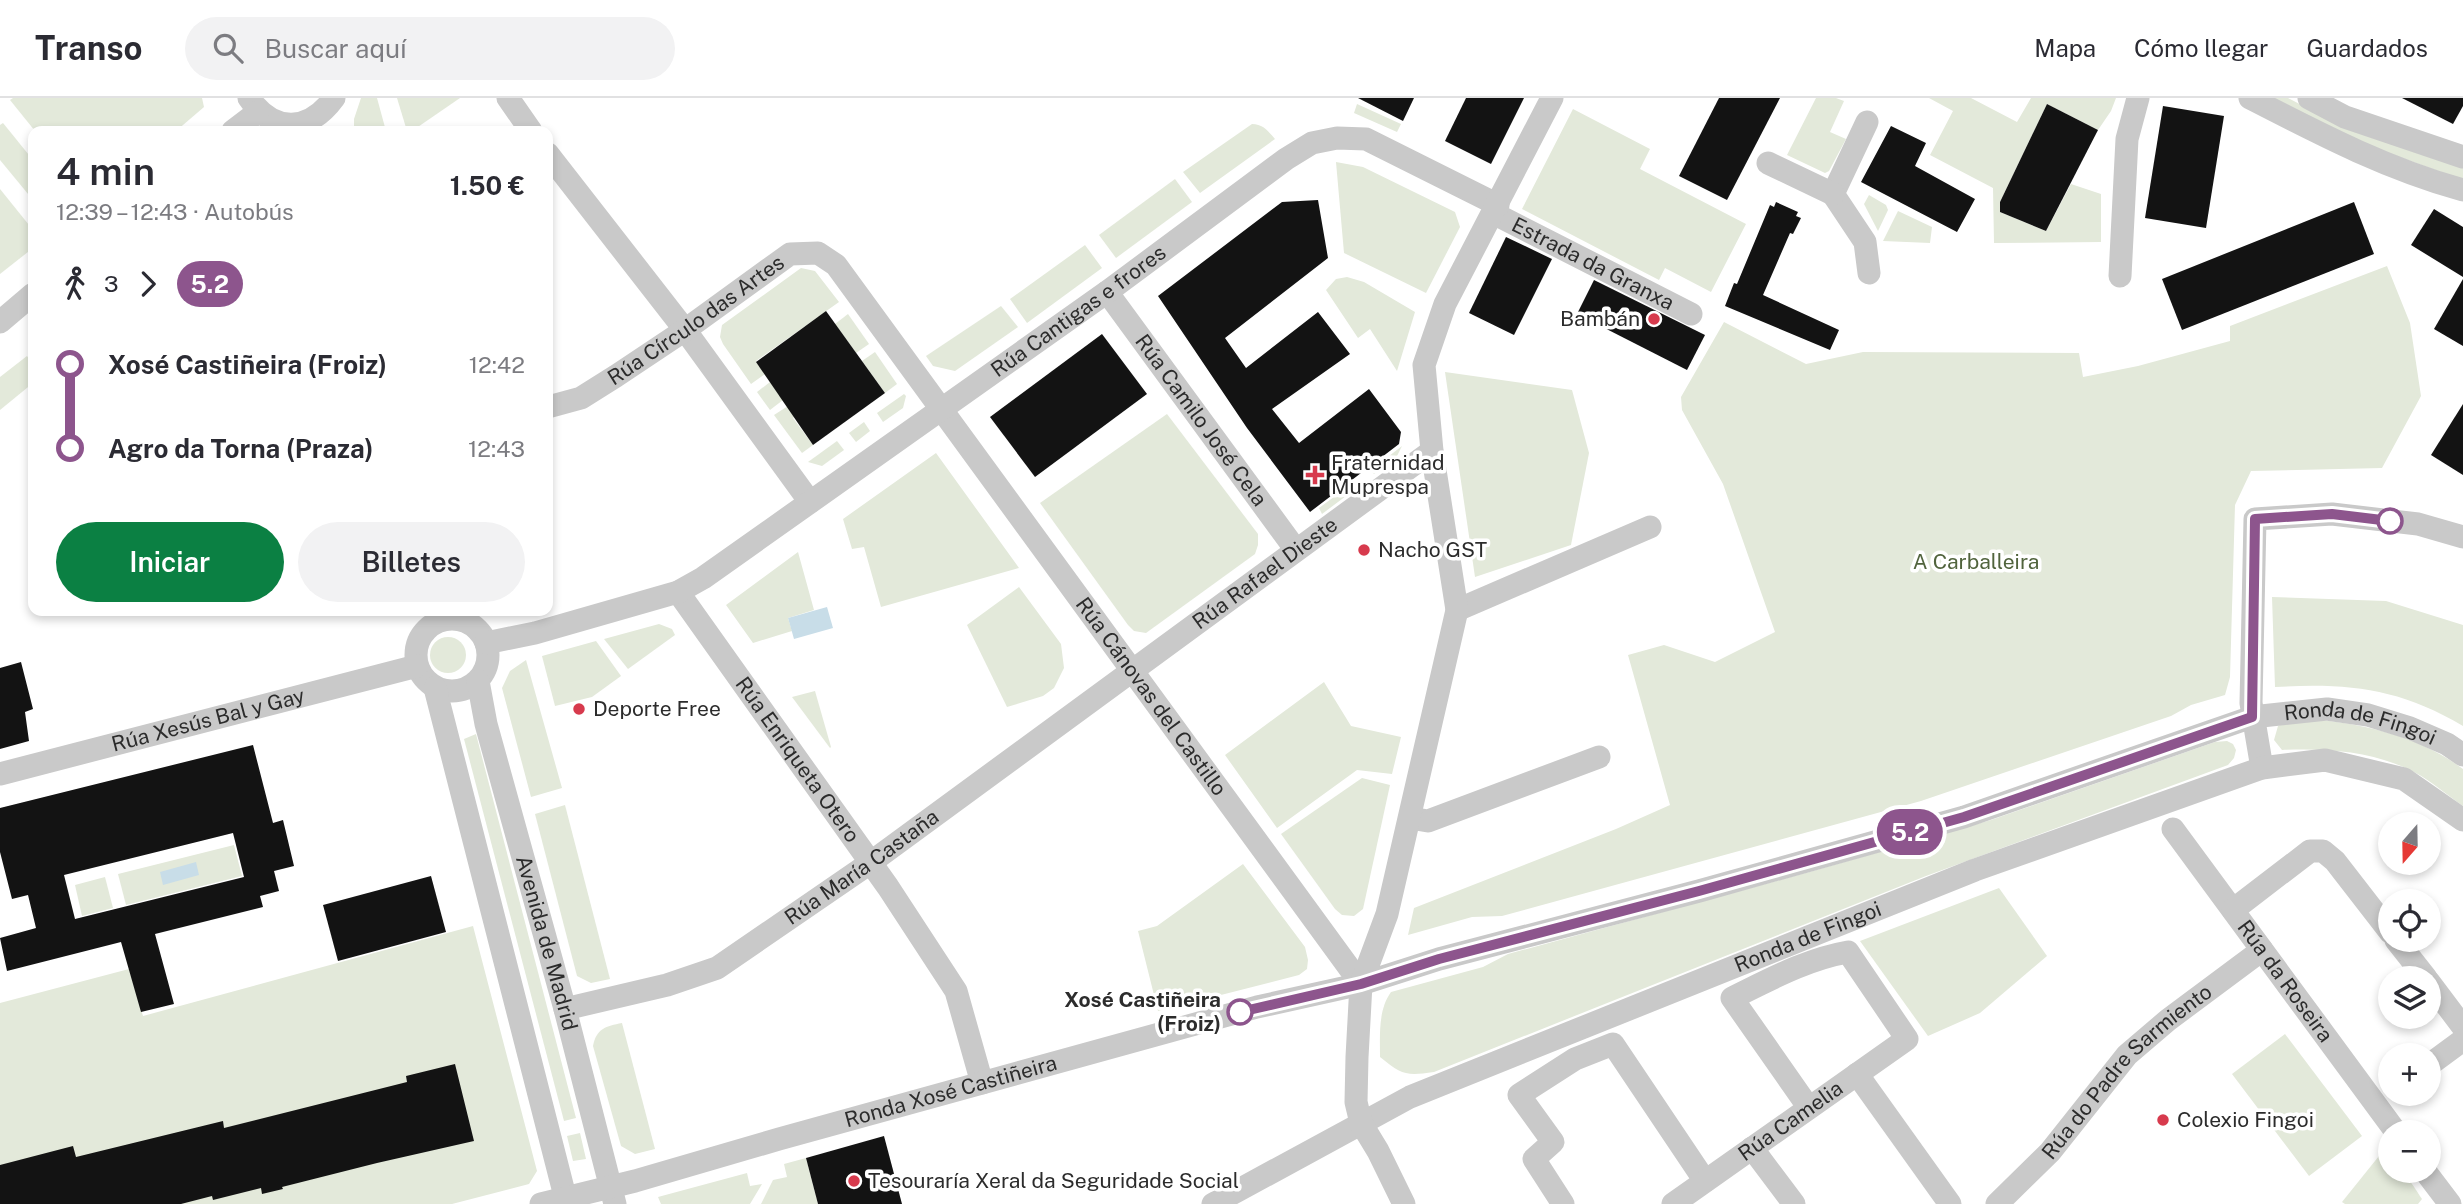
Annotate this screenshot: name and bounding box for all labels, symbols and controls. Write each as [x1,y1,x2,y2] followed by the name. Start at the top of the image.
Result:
[185,17,675,80] search box
[35,29,143,67] text: Transo
[209,29,247,67] icon: search
[265,33,406,64] text: Buscar aquí
[2034,34,2096,62] text: Mapa
[2134,34,2268,62] text: Cómo llegar
[2306,34,2428,62] text: Guardados
[56,149,155,194] text: 4 min
[450,170,525,201] text: 1.50 €
[56,198,294,225] text: 12:39 – 12:43 · Autobús
[1508,212,1678,315] street label: Estrada da Granxa
[986,240,1171,382] street label: Rúa Cantigas e frores
[603,249,789,390] street label: Rúa Círculo das Artes
[56,265,94,303] icon: walk
[129,265,167,303] icon: forward
[104,270,119,297] text: 3
[191,270,229,298] text: 5.2
[1560,306,1640,331] place label: Bambán
[1646,311,1662,327] marker: Bambán
[1130,329,1273,511] street label: Rúa Camilo José Cela
[108,349,387,380] text: Xosé Castiñeira (Froiz)
[469,351,525,378] text: 12:42
[108,433,374,464] text: Agro da Torna (Praza)
[468,435,525,462] text: 12:43
[1331,450,1444,499] place label: Fraternidad Muprespa
[1305,465,1325,485] marker: Fraternidad Muprespa
[2377,508,2403,534] unlabelled marker
[1187,512,1342,634] street label: Rúa Rafael Dieste
[56,522,284,602] button: Iniciar
[298,522,525,602] button: Billetes
[1378,537,1487,562] place label: Nacho GST
[1356,542,1372,558] marker: Nacho GST
[1913,549,2039,574] park label: A Carballeira
[1071,592,1232,800] street label: Rúa Cánovas del Castillo
[730,672,865,847] street label: Rúa Enriqueta Otero
[109,683,307,757] street label: Rúa Xesús Bal y Gay
[2283,695,2440,750] street label: Ronda de Fingoi
[593,696,721,721] place label: Deporte Free
[571,701,587,717] marker: Deporte Free
[780,804,943,930] street label: Rúa María Castaña
[1870,809,1950,855] line badge: 5.2
[2378,812,2441,875] north arrow
[2378,812,2441,1183] map controls
[1891,818,1929,846] text: 5.2
[511,853,583,1033] street label: Avenida de Madrid
[2378,889,2441,952] button: locate
[1731,896,1885,977] street label: Ronda de Fingoi
[2232,915,2338,1047] street label: Rúa da Roseira
[2378,966,2441,1029] button: layers
[2036,979,2216,1164] street label: Rúa do Padre Sarmiento
[1064,987,1221,1036] place label: Xosé Castiñeira (Froiz)
[1227,999,1253,1025] marker: Xosé Castiñeira (Froiz)
[2378,1043,2441,1106] button: +
[842,1050,1060,1132] street label: Ronda Xosé Castiñeira
[1733,1075,1847,1166] street label: Rúa Camelia
[2177,1107,2314,1132] place label: Colexio Fingoi
[2155,1112,2171,1128] marker: Colexio Fingoi
[2378,1120,2441,1183] button: −
[868,1168,1239,1193] place label: Tesouraría Xeral da Seguridade Social
[846,1173,862,1189] marker: Tesouraría Xeral da Seguridade Social

